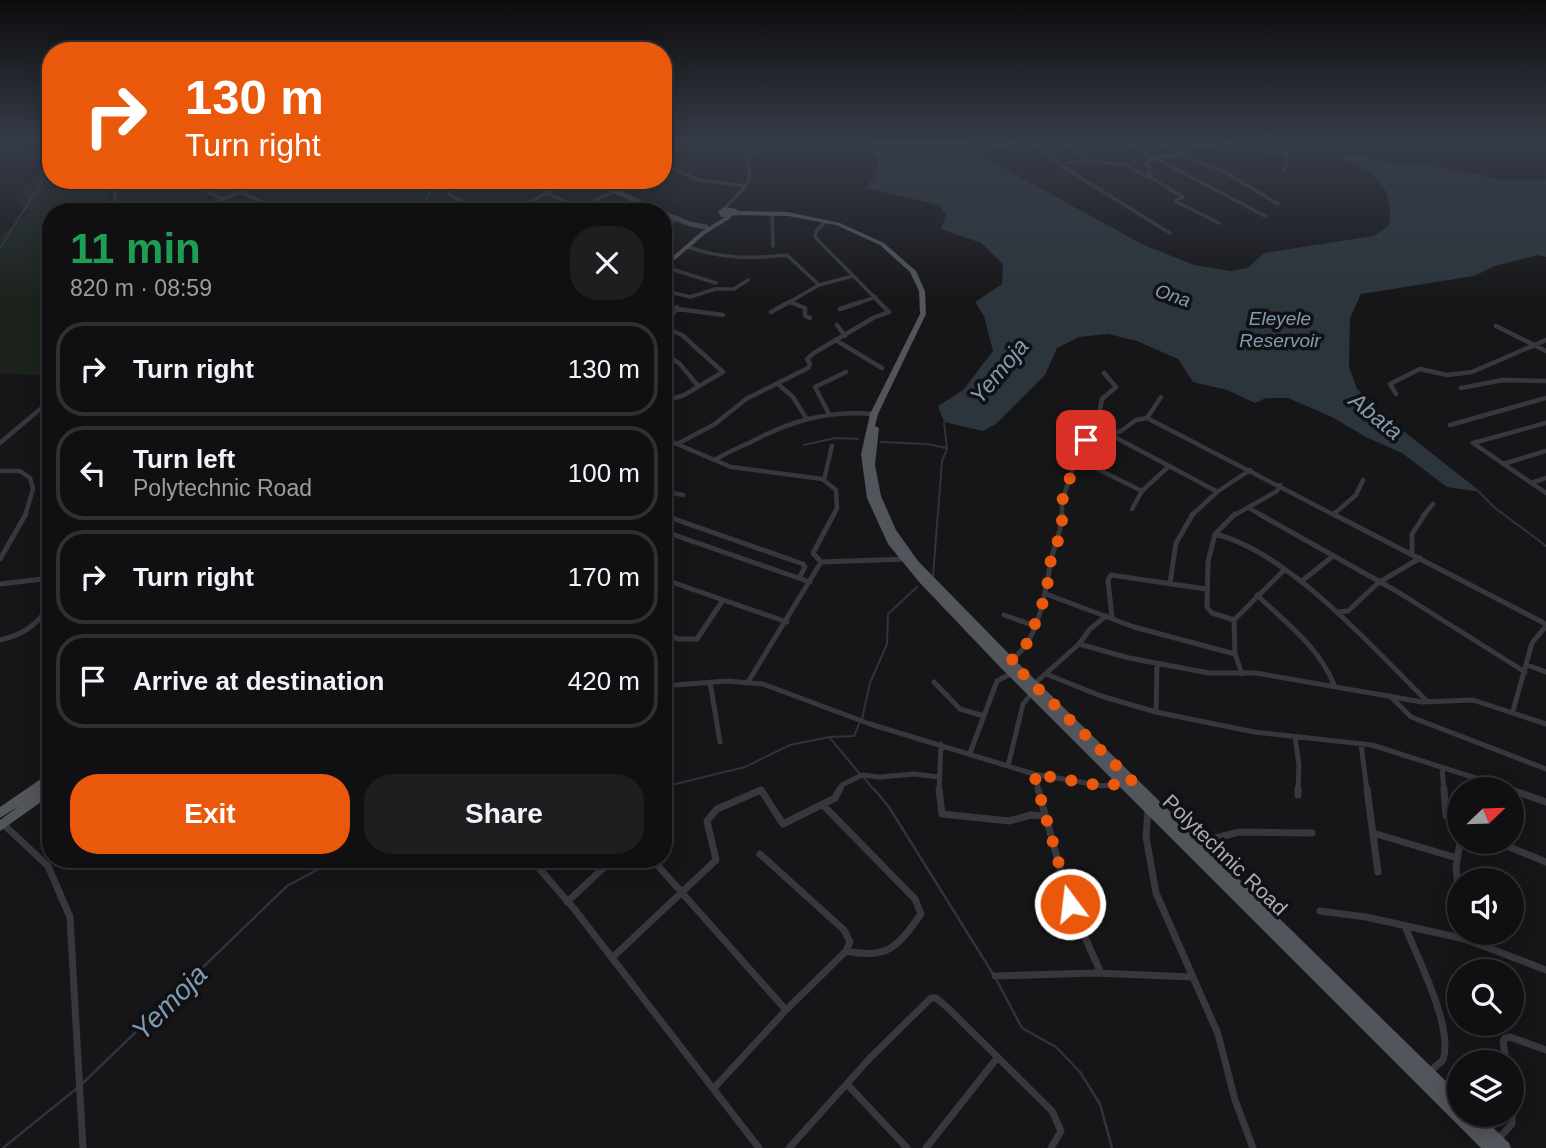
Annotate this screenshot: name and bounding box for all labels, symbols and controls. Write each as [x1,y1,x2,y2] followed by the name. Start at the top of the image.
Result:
[70,70,161,161] icon: right
[185,70,324,124] text: 130 m
[185,127,321,163] text: Turn right
[70,225,201,272] text: 11 min
[570,226,644,300] button: close
[70,275,212,301] text: 820 m · 08:59
[1153,280,1193,311] water label: Ona
[1239,308,1321,351] water label: Eleyele Reservoir
[964,333,1034,409] water label: Yemoja
[74,350,112,388] icon: right
[133,354,254,384] text: Turn right
[568,354,640,384] text: 130 m
[1343,386,1408,445] water label: Abata
[1056,410,1116,470] pin
[1067,421,1105,459] icon: arrive
[133,444,235,474] text: Turn left
[74,454,112,492] icon: left
[568,458,640,488] text: 100 m
[133,475,312,501] text: Polytechnic Road
[74,558,112,596] icon: right
[133,562,254,592] text: Turn right
[568,562,640,592] text: 170 m
[74,662,112,700] icon: arrive
[133,666,384,696] text: Arrive at destination
[568,666,640,696] text: 420 m
[70,774,350,854] button: Exit
[364,774,644,854] button: Share
[1447,777,1524,854] north arrow
[1447,777,1524,1127] map controls
[1159,790,1292,920] street label: Polytechnic Road
[1033,867,1107,941] position arrow
[1447,868,1524,945] button: sound
[125,958,213,1046] water label: Yemoja
[1447,959,1524,1036] button: search
[1447,1050,1524,1127] button: layers

